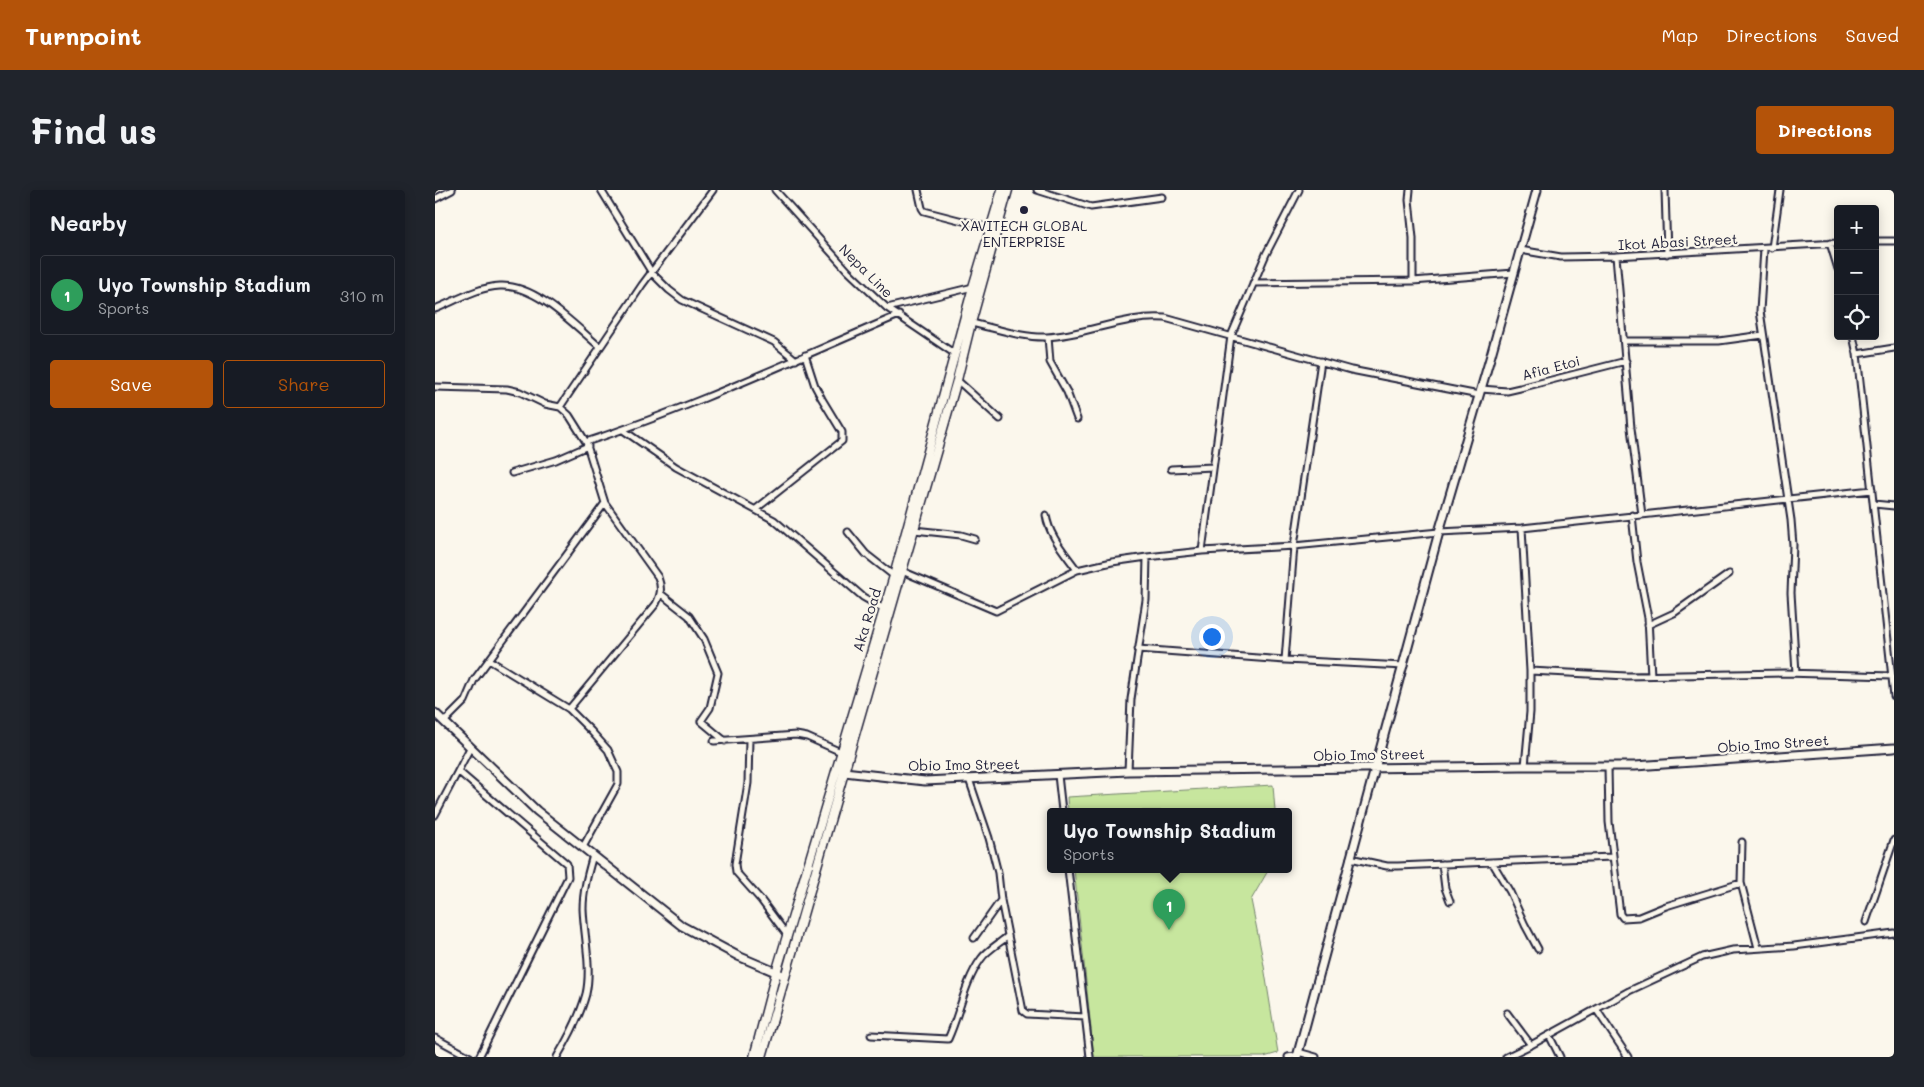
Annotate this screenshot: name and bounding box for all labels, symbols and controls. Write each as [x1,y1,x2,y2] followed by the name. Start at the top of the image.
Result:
[25,20,141,51] text: Turnpoint
[1661,23,1698,47] text: Map
[1726,23,1818,47] text: Directions
[1846,23,1899,47] text: Saved
[1756,106,1894,154] button: Directions
[30,107,157,153] text: Find us
[1018,204,1030,216] marker: XAVITECH GLOBAL ENTERPRISE
[1834,205,1879,340] map controls
[1834,205,1879,250] button: +
[50,209,127,236] text: Nearby
[961,216,1088,251] place label: XAVITECH GLOBAL ENTERPRISE
[1618,229,1738,254] street label: Ikot Abasi Street
[835,240,897,302] street label: Nepa Line
[1834,250,1879,295] button: −
[98,272,311,297] text: Uyo Township Stadium
[63,285,71,306] text: 1
[340,285,384,306] text: 310 m
[1834,295,1879,340] button: locate
[98,297,149,318] text: Sports
[1520,351,1582,384] street label: Afia Etoi
[50,360,213,408] button: Save
[223,360,385,408] button: Share
[848,586,885,654] street label: Aka Road
[1199,624,1225,650] your location
[1717,730,1829,757] street label: Obio Imo Street
[1313,744,1425,765] street label: Obio Imo Street
[908,754,1020,775] street label: Obio Imo Street
[1047,808,1292,873] popup
[1063,818,1276,843] text: Uyo Township Stadium
[1063,843,1114,864] text: Sports
[1153,889,1185,930] pin: 1

